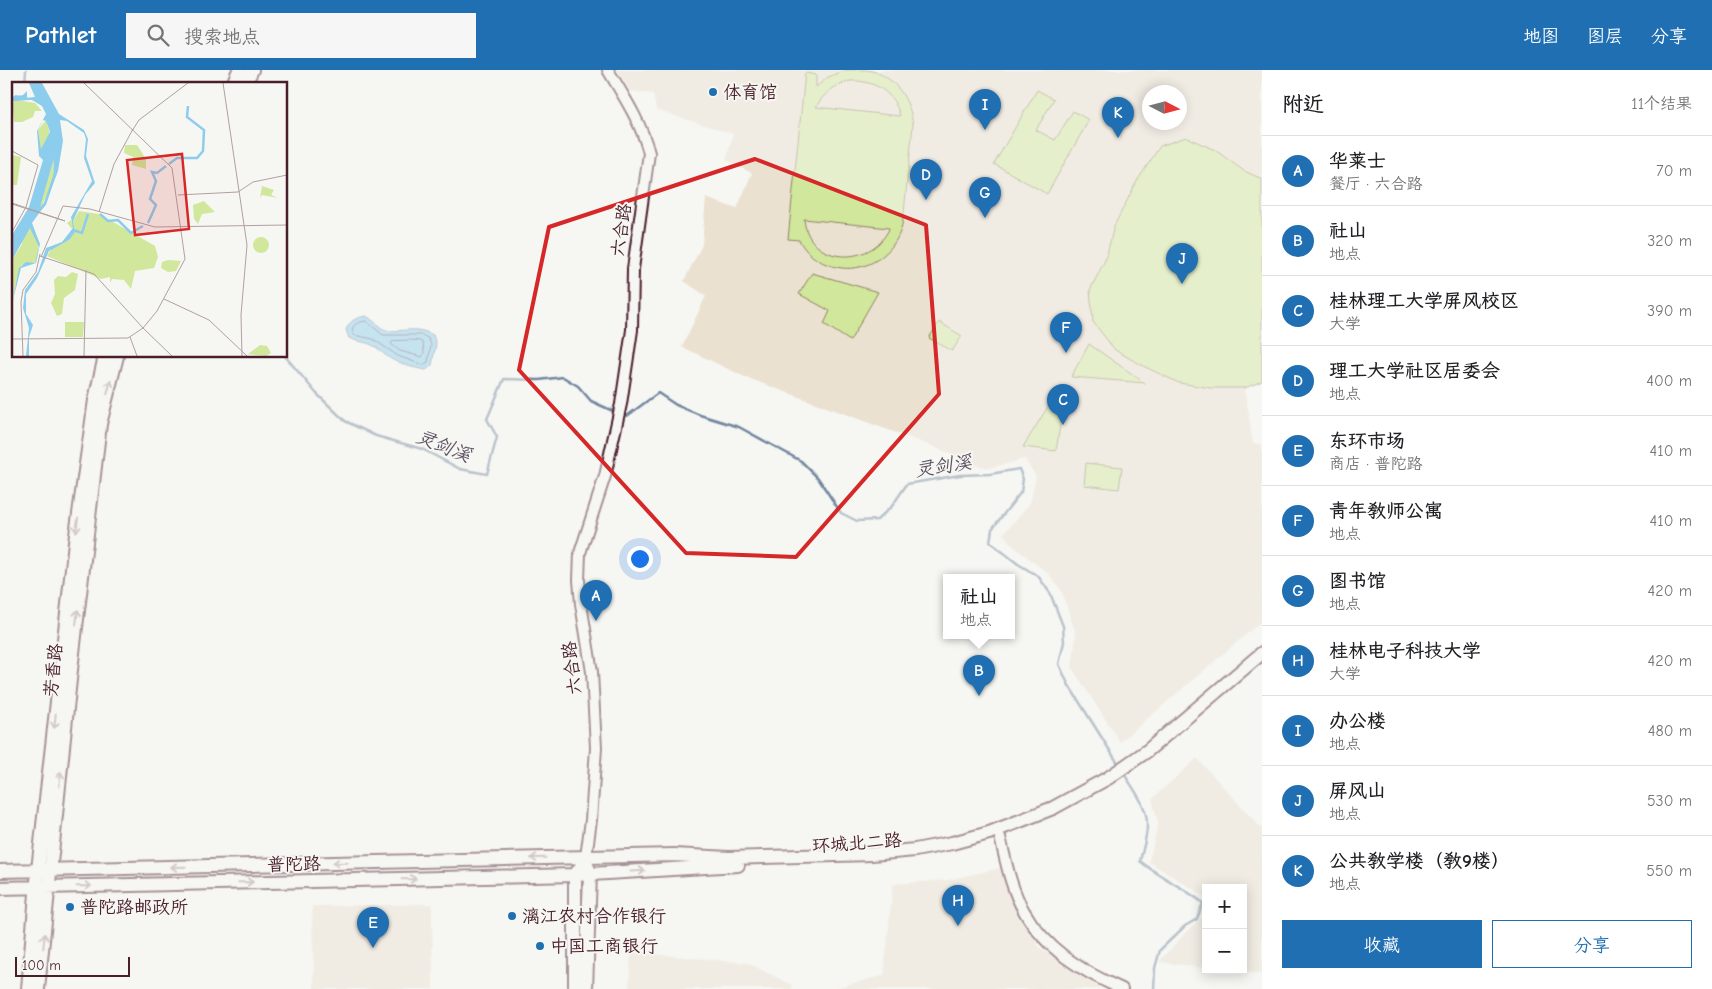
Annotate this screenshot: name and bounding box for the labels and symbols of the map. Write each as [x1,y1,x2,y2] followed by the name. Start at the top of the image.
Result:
[12,82,288,358] inset map
[723,82,777,103] place label: 体育馆
[1142,85,1187,130] north arrow
[707,86,719,98] marker: 体育馆
[969,89,1001,130] pin: I
[1102,97,1134,138] pin: K
[910,159,942,200] pin: D
[969,177,1001,218] pin: G
[607,202,636,258] street label: 六合路
[1166,243,1198,284] pin: J
[1050,312,1082,353] pin: F
[105,380,114,396] one-way arrow
[1047,384,1079,425] pin: C
[413,425,475,467] water label: 灵剑溪
[913,451,974,481] water label: 灵剑溪
[72,517,82,533] one-way arrow
[627,546,653,572] your location
[580,580,612,621] pin: A
[72,610,82,626] one-way arrow
[559,640,586,696] street label: 六合路
[40,642,67,698] street label: 芳香路
[963,655,995,696] pin: B
[50,713,60,729] one-way arrow
[55,771,65,787] one-way arrow
[811,830,903,857] street label: 环城北二路
[267,854,321,875] street label: 普陀路
[530,854,546,863] one-way arrow
[333,858,349,868] one-way arrow
[170,862,186,871] one-way arrow
[630,866,646,876] one-way arrow
[400,874,416,883] one-way arrow
[238,877,254,887] one-way arrow
[75,881,91,891] one-way arrow
[942,885,974,926] pin: H
[80,897,188,918] place label: 普陀路邮政所
[64,901,76,913] marker: 普陀路邮政所
[522,906,666,927] place label: 漓江农村合作银行
[357,907,389,948] pin: E
[506,910,518,922] marker: 漓江农村合作银行
[39,933,49,949] one-way arrow
[550,936,658,957] place label: 中国工商银行
[534,940,546,952] marker: 中国工商银行
[15,954,130,977] scale bar

